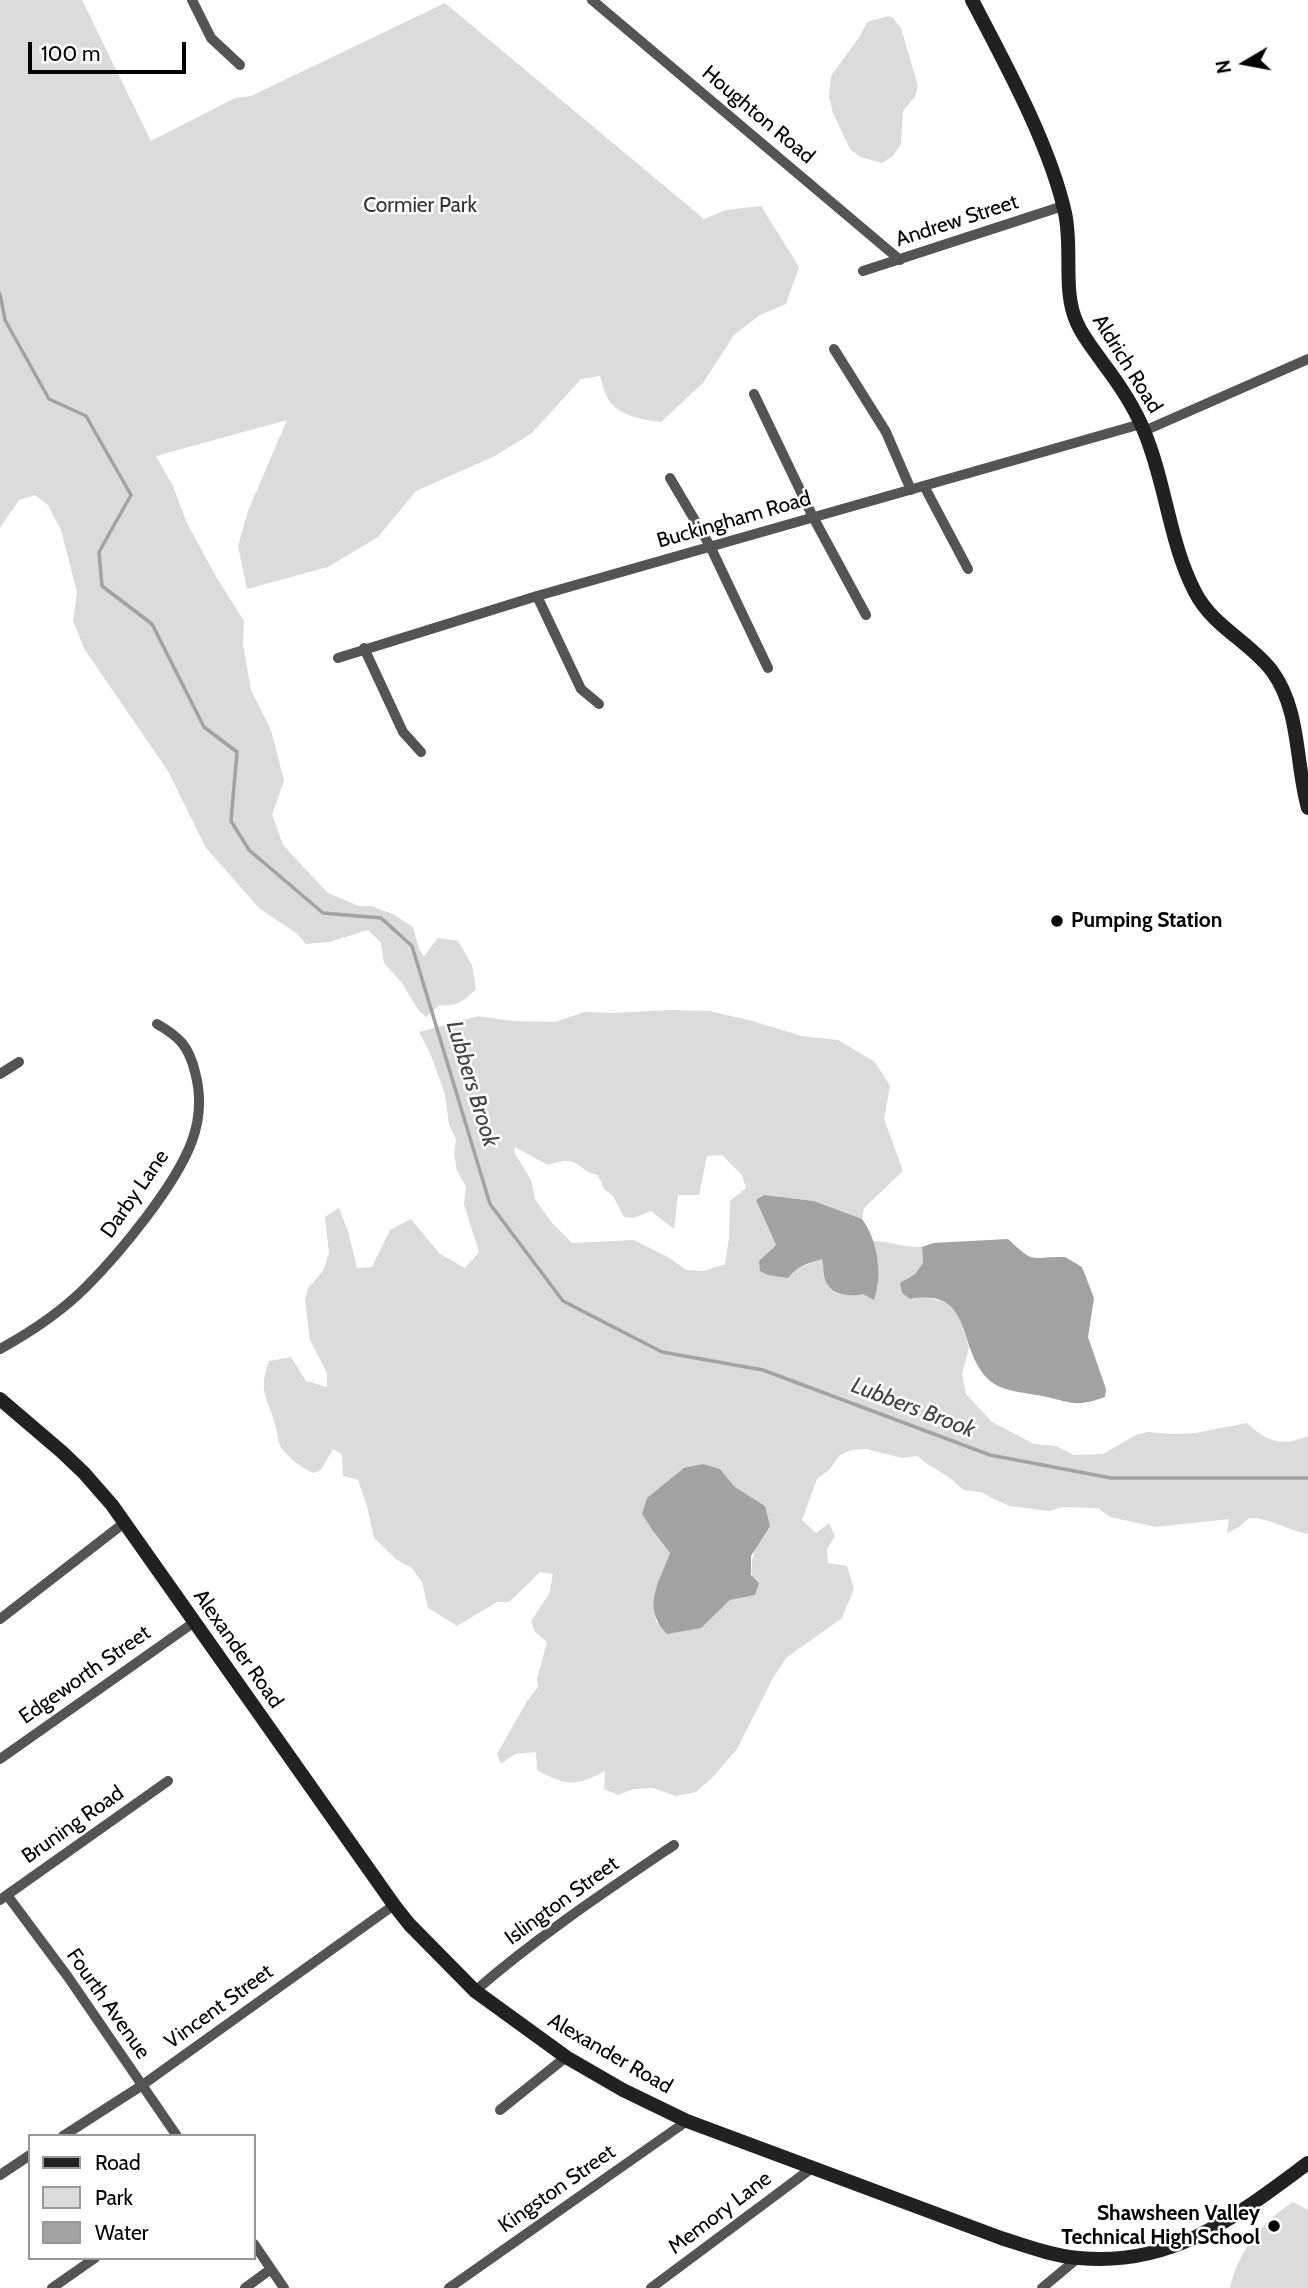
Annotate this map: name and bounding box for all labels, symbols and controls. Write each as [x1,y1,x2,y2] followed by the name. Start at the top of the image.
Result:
[32,28,189,72] scale bar
[1210,28,1280,98] north arrow
[41,41,100,66] text: 100 m
[1211,58,1236,75] text: N
[697,61,819,169] street label: Houghton Road
[893,189,1021,253] street label: Andrew Street
[363,193,477,219] park label: Cormier Park
[1087,310,1167,418] street label: Aldrich Road
[654,486,814,554] street label: Buckingham Road
[1071,908,1222,934] place label: Pumping Station
[1049,913,1065,929] marker: Pumping Station
[440,1018,504,1150] water label: Lubbers Brook
[96,1145,174,1243] street label: Darby Lane
[847,1372,979,1444] water label: Lubbers Brook
[188,1585,288,1713] street label: Alexander Road
[14,1620,156,1730] street label: Edgeworth Street
[17,1781,129,1869] street label: Bruning Road
[500,1851,624,1951] street label: Islington Street
[61,1944,155,2064] street label: Fourth Avenue
[160,1959,278,2055] street label: Vincent Street
[543,2008,677,2100] street label: Alexander Road
[28,2134,256,2260] legend
[494,2139,620,2239] street label: Kingston Street
[95,2150,141,2175] text: Road
[663,2166,777,2260] street label: Memory Lane
[95,2185,133,2210] text: Park
[1061,2201,1260,2251] place label: Shawsheen Valley Technical High School
[1266,2218,1282,2234] marker: Shawsheen Valley Technical High School
[95,2220,148,2245] text: Water

